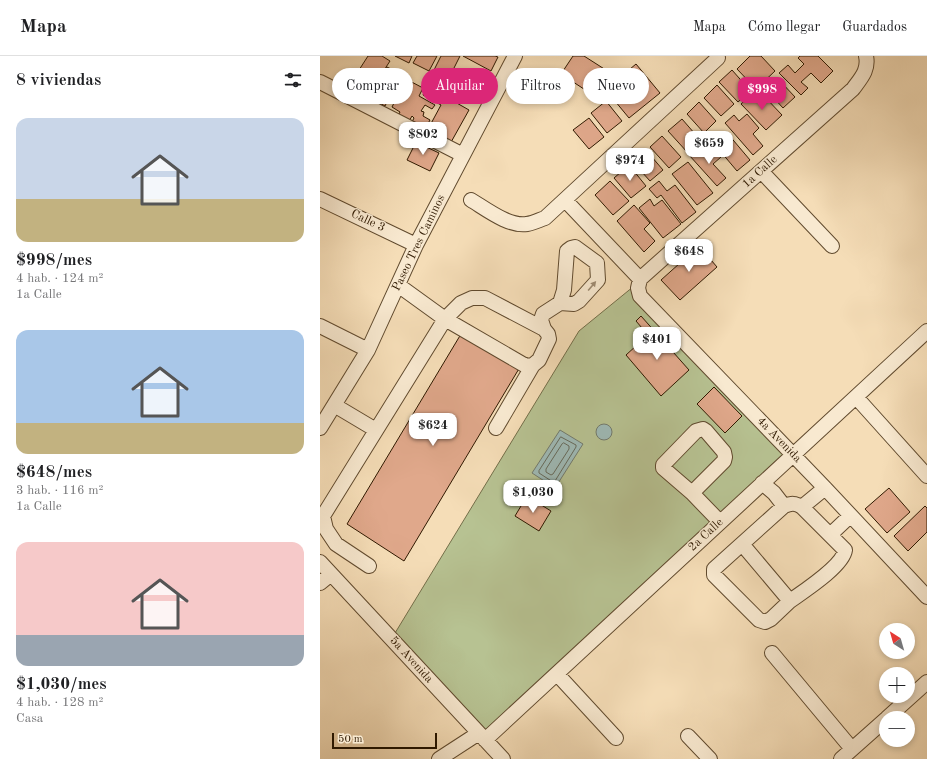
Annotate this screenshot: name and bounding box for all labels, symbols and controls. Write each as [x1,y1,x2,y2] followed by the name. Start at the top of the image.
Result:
[20,18,67,37] text: Mapa
[693,20,726,34] text: Mapa
[748,20,820,34] text: Cómo llegar
[842,20,907,34] text: Guardados
[332,68,413,104] chip: Comprar
[421,68,498,104] chip: Alquilar
[506,68,575,104] chip: Filtros
[583,68,649,104] chip: Nuevo
[282,69,304,91] icon: filters
[16,72,101,89] text: 8 viviendas
[738,77,786,111] pin: $998
[747,83,777,96] text: $998
[399,122,447,156] pin: $802
[408,128,438,141] text: $802
[685,131,733,165] pin: $659
[694,137,724,150] text: $659
[124,144,196,216] icon: home
[606,148,654,182] pin: $974
[740,153,780,191] street label: 1a Calle
[615,154,645,167] text: $974
[390,193,448,293] street label: Paseo Tres Caminos
[349,208,387,234] street label: Calle 3
[665,239,713,273] pin: $648
[674,245,704,258] text: $648
[16,252,92,269] text: $998/mes
[16,272,103,285] text: 4 hab. · 124 m²
[587,281,596,292] one-way arrow
[16,288,62,301] text: 1a Calle
[633,327,681,361] pin: $401
[642,333,672,346] text: $401
[124,356,196,428] icon: home
[409,413,457,447] pin: $624
[755,415,803,465] street label: 4a Avenida
[418,419,448,432] text: $624
[16,464,92,481] text: $648/mes
[500,480,566,514] pin: $1,030
[16,484,103,497] text: 3 hab. · 116 m²
[512,486,554,499] text: $1,030
[16,500,62,513] text: 1a Calle
[686,516,726,554] street label: 2a Calle
[124,568,196,640] icon: home
[879,623,915,659] north arrow
[879,623,915,747] map controls
[387,634,436,686] street label: 5a Avenida
[879,667,915,703] button: +
[16,676,107,693] text: $1,030/mes
[16,696,103,709] text: 4 hab. · 128 m²
[879,711,915,747] button: −
[16,712,43,725] text: Casa
[332,731,437,750] scale bar
[338,734,363,745] text: 50 m

